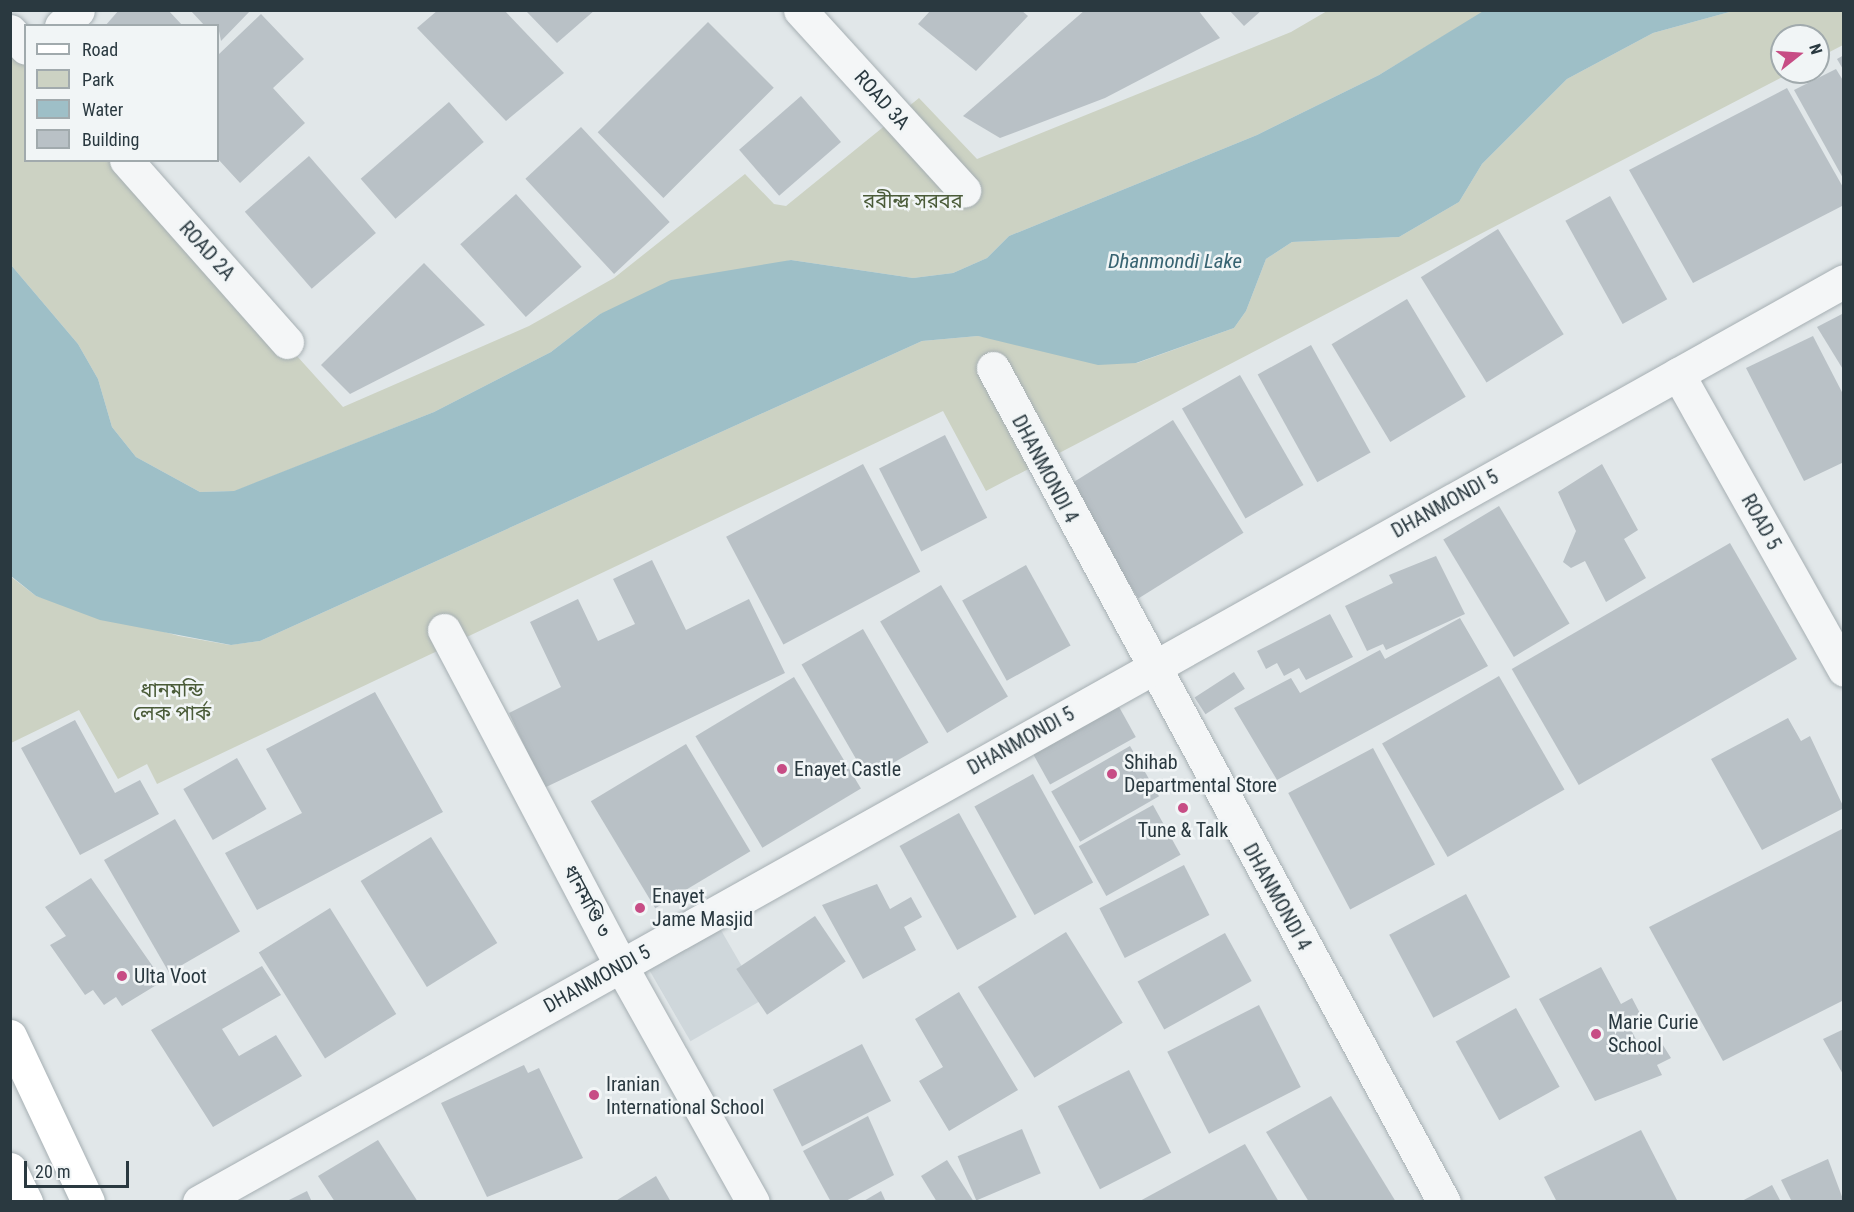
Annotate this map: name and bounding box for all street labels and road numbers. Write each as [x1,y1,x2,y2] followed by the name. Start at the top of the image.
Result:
[849,65,915,135] street label: ROAD 3A
[174,216,240,286] street label: ROAD 2A
[1007,411,1083,527] street label: DHANMONDI 4
[1387,465,1503,543] street label: DHANMONDI 5
[1736,490,1786,554] street label: ROAD 5
[963,702,1079,780] street label: DHANMONDI 5
[1238,839,1316,955] street label: DHANMONDI 4
[558,861,616,941] street label: ধানমণ্ডি ৩
[539,940,655,1018] street label: DHANMONDI 5

